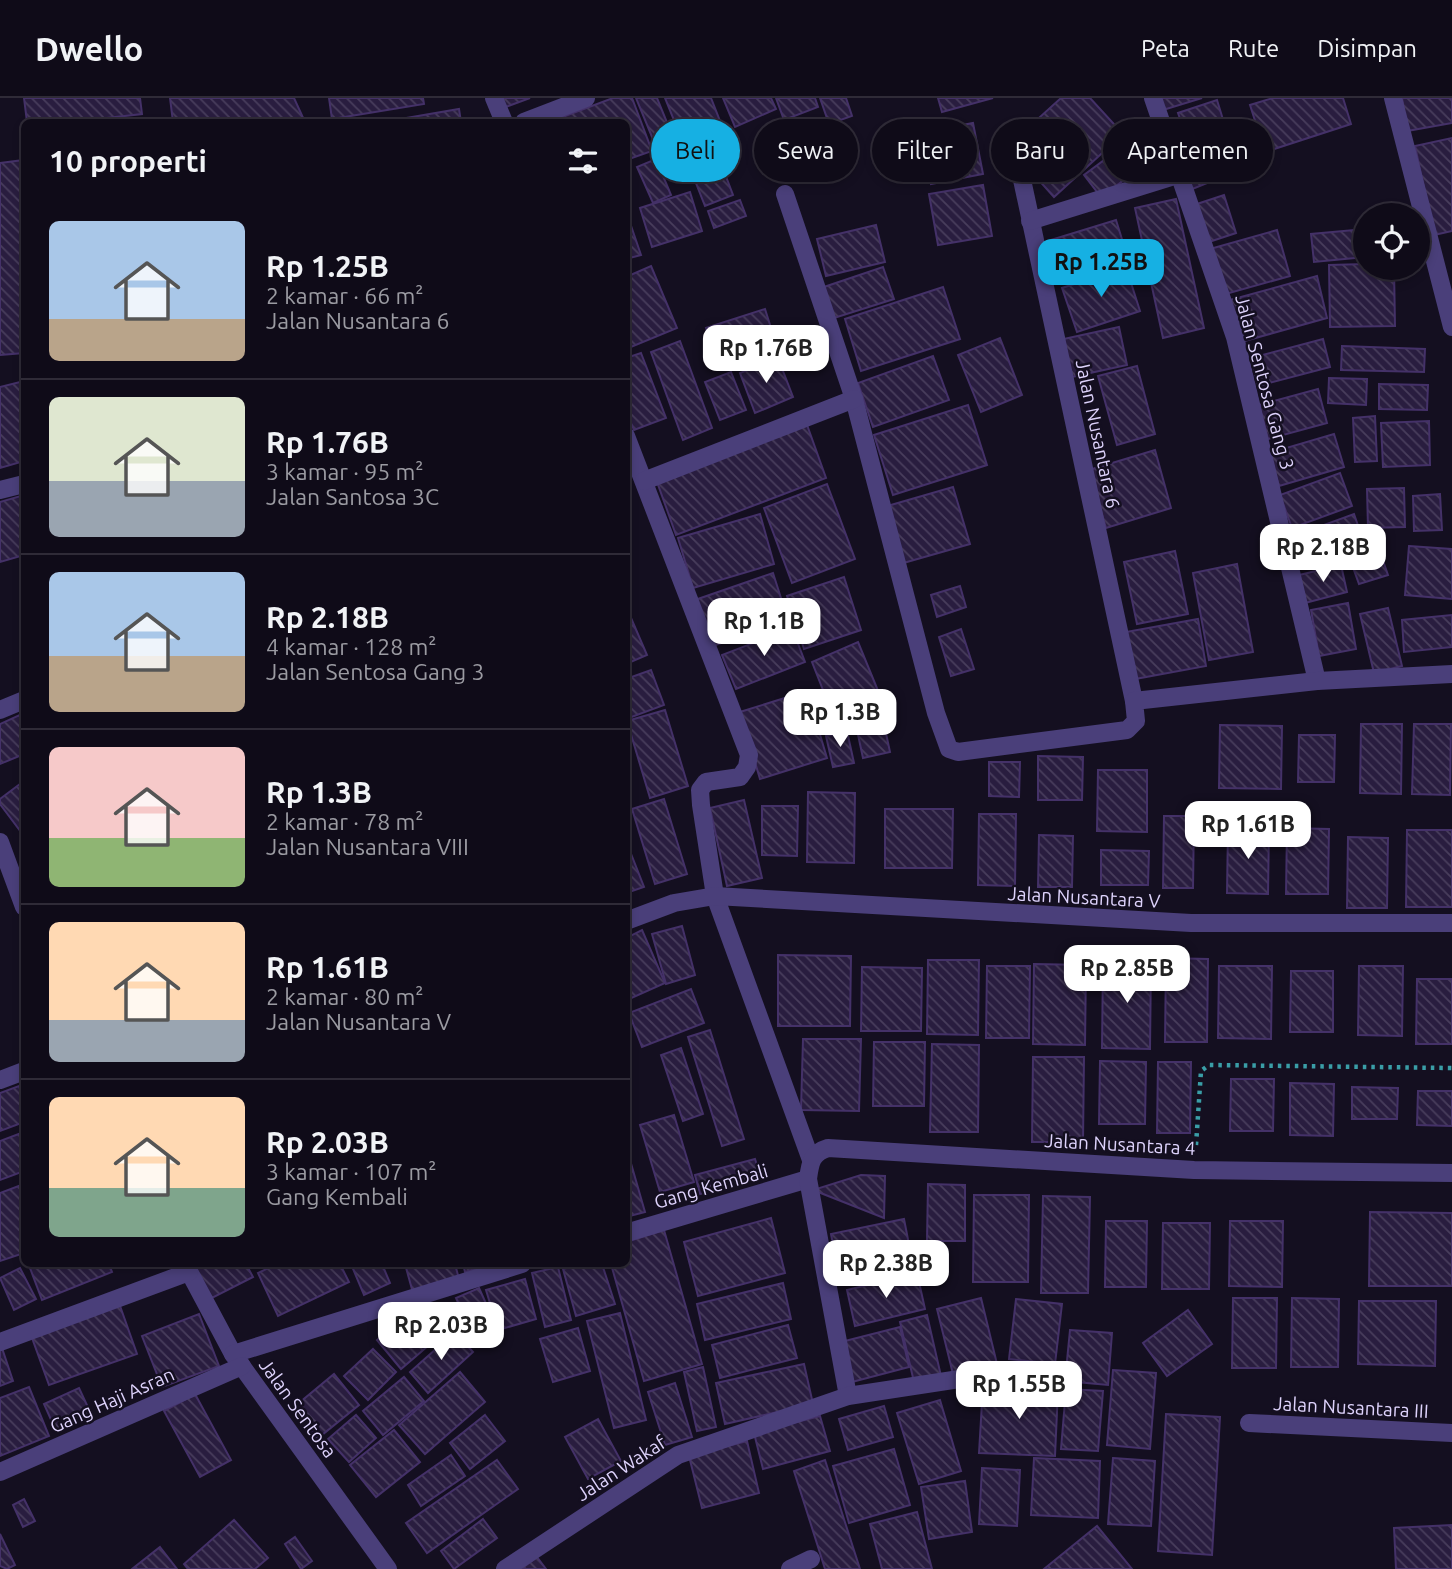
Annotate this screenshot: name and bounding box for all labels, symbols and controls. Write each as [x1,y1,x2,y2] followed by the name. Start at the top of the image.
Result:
[35,30,143,67] text: Dwello
[1141,35,1190,62] text: Peta
[1228,35,1279,62] text: Rute
[1317,35,1417,62] text: Disimpan
[651,119,740,182] chip: Beli
[754,119,858,182] chip: Sewa
[872,119,977,182] chip: Filter
[991,119,1089,182] chip: Baru
[1103,119,1273,182] chip: Apartemen
[564,142,602,180] icon: filters
[49,144,207,178] text: 10 properti
[1353,203,1430,280] map controls
[1353,203,1430,280] button: locate
[1029,240,1173,299] pin: Rp 1.25B
[105,249,189,333] icon: home
[266,249,389,283] text: Rp 1.25B
[1054,249,1148,274] text: Rp 1.25B
[266,283,424,308] text: 2 kamar · 66 m²
[1231,292,1299,472] street label: Jalan Sentosa Gang 3
[266,308,450,333] text: Jalan Nusantara 6
[694,326,838,385] pin: Rp 1.76B
[719,335,813,360] text: Rp 1.76B
[1071,358,1125,510] street label: Jalan Nusantara 6
[105,425,189,509] icon: home
[266,425,389,459] text: Rp 1.76B
[266,459,424,484] text: 3 kamar · 95 m²
[266,484,439,509] text: Jalan Santosa 3C
[1251,524,1395,584] pin: Rp 2.18B
[1276,534,1370,559] text: Rp 2.18B
[699,598,829,658] pin: Rp 1.1B
[105,600,189,684] icon: home
[266,600,389,634] text: Rp 2.18B
[723,608,805,633] text: Rp 1.1B
[266,634,437,659] text: 4 kamar · 128 m²
[266,659,485,684] text: Jalan Sentosa Gang 3
[775,690,905,749] pin: Rp 1.3B
[799,699,881,724] text: Rp 1.3B
[105,775,189,859] icon: home
[266,775,372,809] text: Rp 1.3B
[1176,802,1320,861] pin: Rp 1.61B
[266,809,424,834] text: 2 kamar · 78 m²
[1201,811,1295,836] text: Rp 1.61B
[266,834,469,859] text: Jalan Nusantara VIII
[1007,882,1161,912] street label: Jalan Nusantara V
[1055,946,1199,1005] pin: Rp 2.85B
[105,950,189,1034] icon: home
[266,950,389,984] text: Rp 1.61B
[1080,955,1174,980] text: Rp 2.85B
[266,984,424,1009] text: 2 kamar · 80 m²
[266,1009,451,1034] text: Jalan Nusantara V
[105,1125,189,1209] icon: home
[266,1125,389,1159] text: Rp 2.03B
[1044,1129,1196,1159] street label: Jalan Nusantara 4
[266,1159,437,1184] text: 3 kamar · 107 m²
[652,1159,770,1213] street label: Gang Kembali
[266,1184,408,1209] text: Gang Kembali
[814,1240,958,1300] pin: Rp 2.38B
[839,1250,933,1275] text: Rp 2.38B
[369,1302,513,1362] pin: Rp 2.03B
[394,1312,488,1337] text: Rp 2.03B
[255,1354,341,1462] street label: Jalan Sentosa
[947,1362,1091,1421] pin: Rp 1.55B
[46,1363,178,1437] street label: Gang Haji Asran
[972,1371,1066,1396] text: Rp 1.55B
[1273,1392,1429,1422] street label: Jalan Nusantara III
[572,1430,671,1505] street label: Jalan Wakaf

